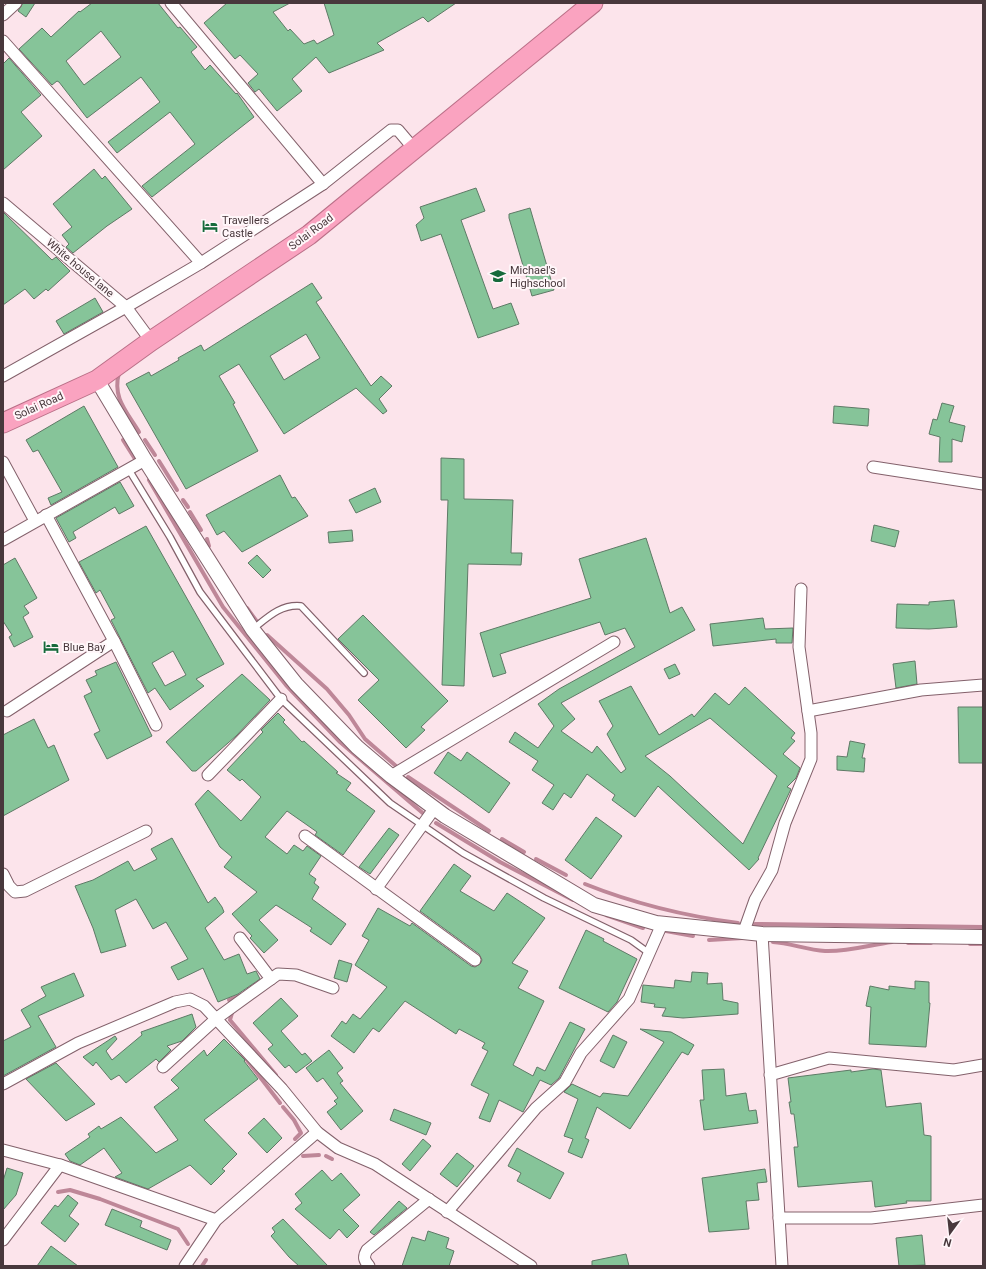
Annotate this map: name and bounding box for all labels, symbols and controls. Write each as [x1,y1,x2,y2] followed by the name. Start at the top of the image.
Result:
[286,211,336,253] street label: Solai Road
[222,214,270,240] place label: Travellers Castle
[201,217,219,235] hotel icon: Travellers Castle
[44,236,116,300] street label: White house lane
[510,264,565,290] place label: Michael's Highschool
[489,267,507,285] school or university icon: Michael's Highschool
[13,389,65,423] street label: Solai Road
[42,638,60,656] hotel icon: Blue Bay
[63,641,106,654] place label: Blue Bay
[930,1213,970,1253] north arrow
[942,1235,953,1249] text: N

